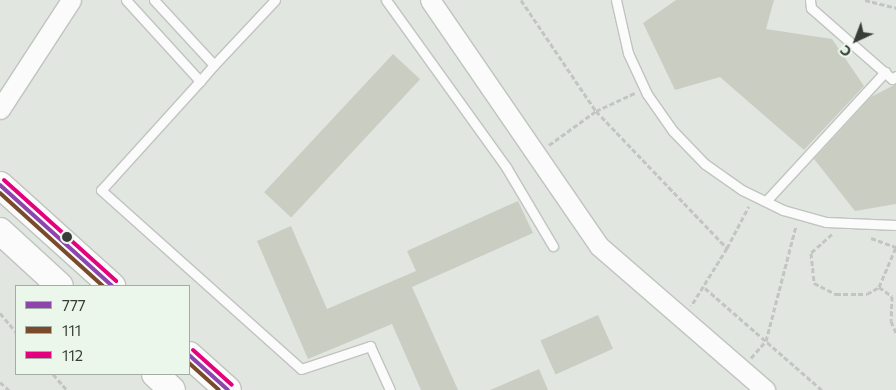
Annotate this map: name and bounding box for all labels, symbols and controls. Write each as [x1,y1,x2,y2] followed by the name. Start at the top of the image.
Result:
[831,15,881,65] north arrow
[836,42,855,61] text: С
[62,232,72,242] unlabelled marker
[15,285,190,375] legend
[62,296,86,314] text: 777
[62,321,81,339] text: 111
[62,346,83,364] text: 112

